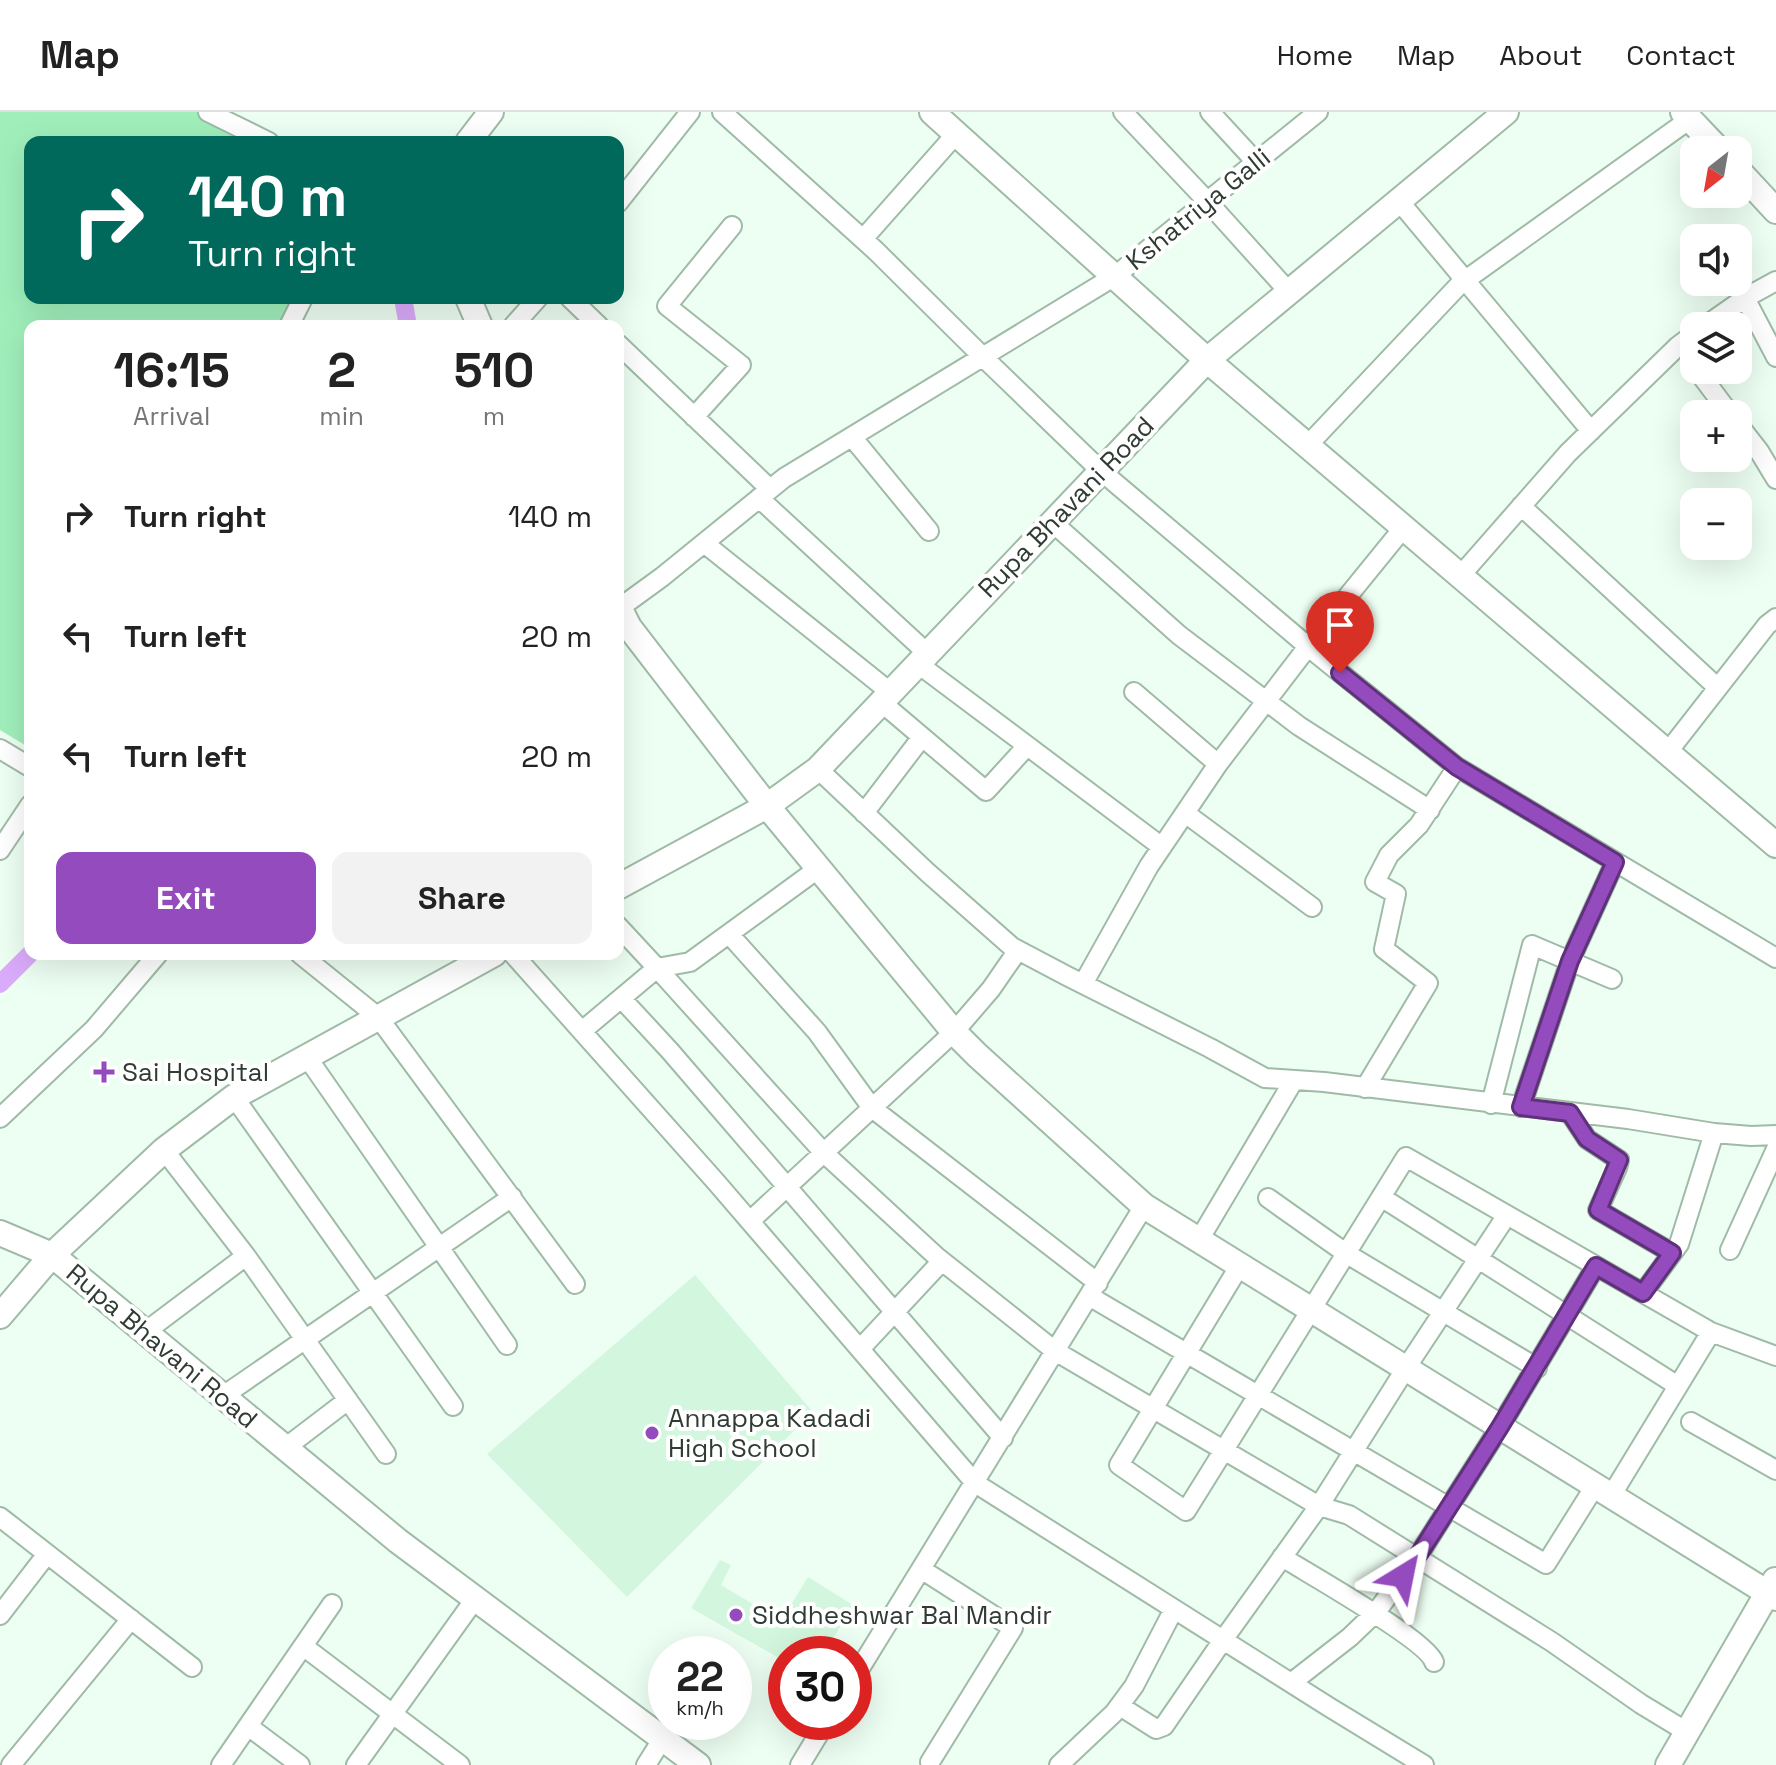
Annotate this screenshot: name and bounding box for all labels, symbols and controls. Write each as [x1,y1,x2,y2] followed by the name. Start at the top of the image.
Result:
[40,31,120,79] text: Map
[1277,37,1353,73] text: Home
[1397,37,1455,73] text: Map
[1499,37,1582,73] text: About
[1626,37,1736,73] text: Contact
[1680,136,1752,208] north arrow
[1680,136,1752,560] map controls
[1119,140,1277,278] street label: Kshatriya Galli
[188,161,347,232] text: 140 m
[56,168,160,272] icon: right
[1680,224,1752,296] button: sound
[188,231,357,277] text: Turn right
[1680,312,1752,384] button: layers
[114,340,230,401] text: 16:15
[327,340,356,401] text: 2
[454,340,534,401] text: 510
[133,399,210,433] text: Arrival
[319,399,364,433] text: min
[483,399,505,433] text: m
[1680,400,1752,472] button: +
[971,409,1161,605] street label: Rupa Bhavani Road
[1680,488,1752,560] button: −
[56,494,100,538] icon: right
[124,497,267,536] text: Turn right
[508,497,592,536] text: 140 m
[1306,591,1374,673] pin
[1318,603,1362,647] icon: arrive
[56,614,100,658] icon: left
[124,617,247,656] text: Turn left
[521,617,592,656] text: 20 m
[56,734,100,778] icon: left
[124,737,247,776] text: Turn left
[521,737,592,776] text: 20 m
[56,852,316,944] button: Exit
[332,852,592,944] button: Share
[122,1055,269,1089] place label: Sai Hospital
[93,1061,115,1083] marker: Sai Hospital
[59,1256,265,1436] street label: Rupa Bhavani Road
[668,1401,871,1465] place label: Annappa Kadadi High School
[643,1424,661,1442] marker: Annappa Kadadi High School
[1361,1534,1445,1618] position arrow
[752,1598,1052,1632] place label: Siddheshwar Bal Mandir
[727,1606,745,1624] marker: Siddheshwar Bal Mandir
[768,1636,872,1740] speed limit sign: 30
[676,1652,724,1703] text: 22
[676,1695,724,1721] text: km/h

